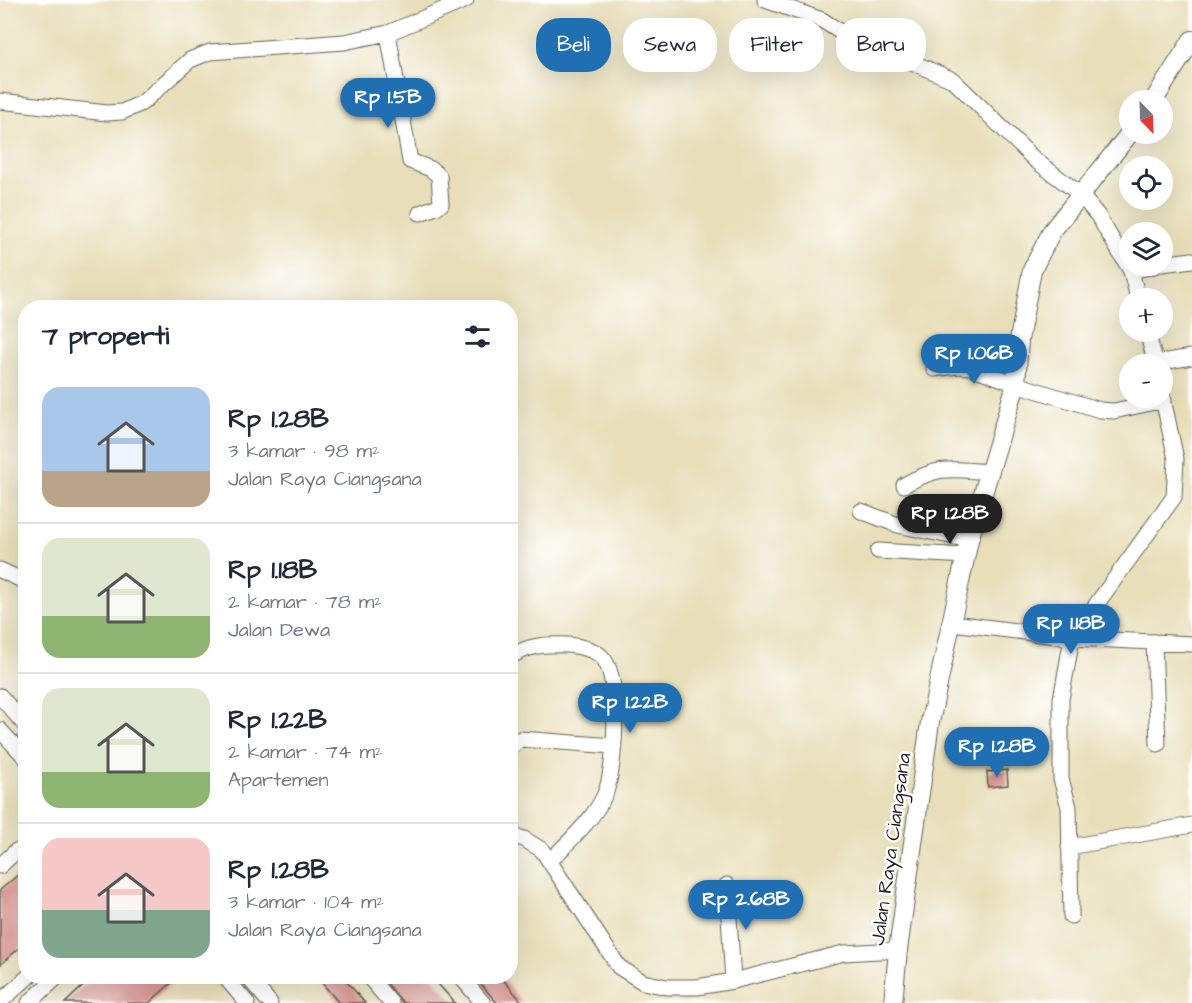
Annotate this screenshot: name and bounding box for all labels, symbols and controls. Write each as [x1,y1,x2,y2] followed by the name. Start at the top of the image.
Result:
[536,18,611,72] chip: Beli
[623,18,717,72] chip: Sewa
[729,18,824,72] chip: Filter
[836,18,926,72] chip: Baru
[333,78,443,129] pin: Rp 1.5B
[354,83,422,111] text: Rp 1.5B
[1119,90,1173,144] north arrow
[1119,90,1173,408] map controls
[1119,156,1173,210] button: locate
[1119,222,1173,276] button: layers
[1119,288,1173,342] button: +
[42,318,169,354] text: 7 properti
[461,320,494,353] icon: filters
[912,334,1036,385] pin: Rp 1.06B
[935,339,1013,367] text: Rp 1.06B
[1119,354,1173,408] button: −
[228,401,329,437] text: Rp 1.28B
[90,411,162,483] icon: home
[228,437,380,465] text: 3 kamar · 98 m²
[228,465,422,493] text: Jalan Raya Ciangsana
[888,494,1012,545] pin: Rp 1.28B
[911,499,989,527] text: Rp 1.28B
[228,552,317,588] text: Rp 1.18B
[90,562,162,634] icon: home
[228,588,382,616] text: 2 kamar · 78 m²
[1009,604,1133,655] pin: Rp 1.18B
[1037,609,1105,637] text: Rp 1.18B
[228,616,330,644] text: Jalan Dewa
[568,683,692,734] pin: Rp 1.22B
[592,688,668,716] text: Rp 1.22B
[228,702,327,738] text: Rp 1.22B
[90,712,162,784] icon: home
[935,727,1059,778] pin: Rp 1.28B
[958,732,1036,760] text: Rp 1.28B
[228,738,383,766] text: 2 kamar · 74 m²
[864,751,919,947] street label: Jalan Raya Ciangsana
[228,766,328,794] text: Apartemen
[228,852,329,888] text: Rp 1.28B
[90,862,162,934] icon: home
[684,880,808,931] pin: Rp 2.68B
[702,885,790,913] text: Rp 2.68B
[228,888,384,916] text: 3 kamar · 104 m²
[228,916,422,944] text: Jalan Raya Ciangsana

